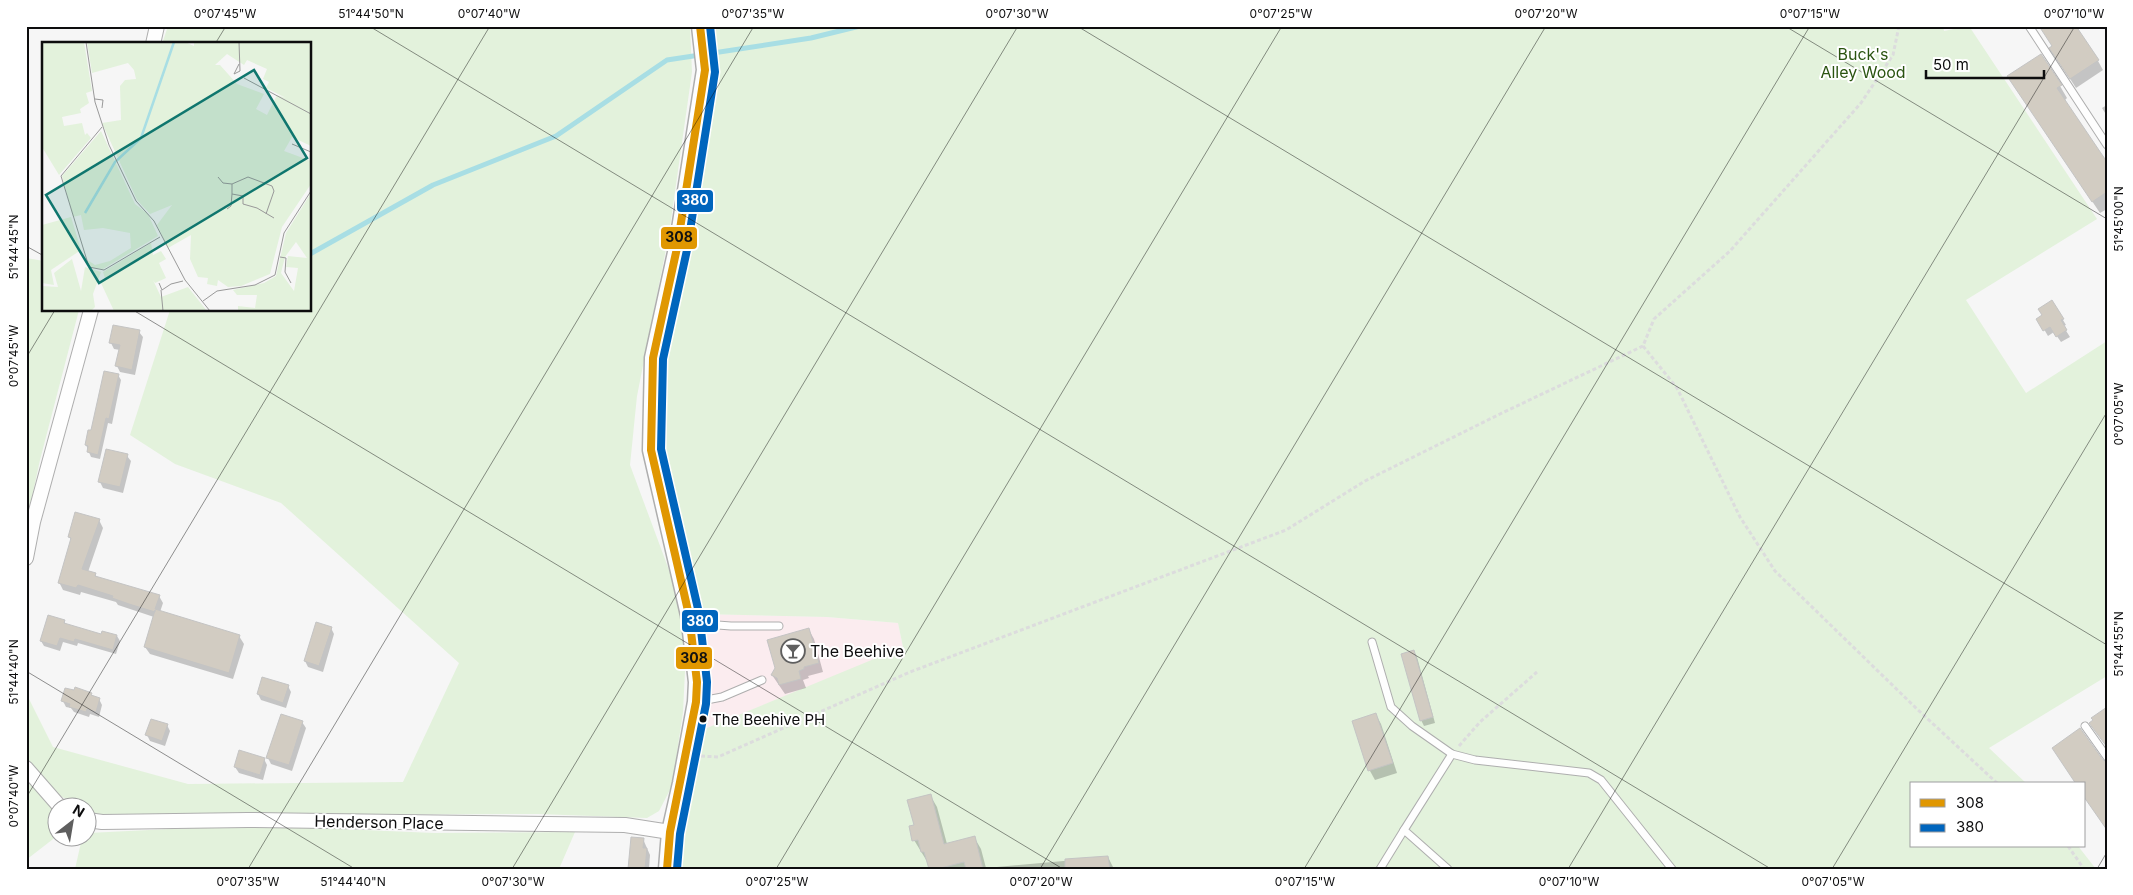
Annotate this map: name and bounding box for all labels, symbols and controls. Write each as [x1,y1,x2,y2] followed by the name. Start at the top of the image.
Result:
[194,6,256,21] text: 0°07'45"W
[338,6,404,21] text: 51°44'50"N
[458,6,521,21] text: 0°07'40"W
[722,6,785,21] text: 0°07'35"W
[985,6,1049,21] text: 0°07'30"W
[1250,6,1313,21] text: 0°07'25"W
[1514,6,1578,21] text: 0°07'20"W
[1780,6,1840,21] text: 0°07'15"W
[2044,6,2104,21] text: 0°07'10"W
[42,42,311,311] inset map
[1820,44,1906,82] park label: Buck's Alley Wood
[1926,48,2043,80] scale bar
[1933,55,1969,74] text: 50 m
[2111,186,2126,252] text: 51°45'00"N
[676,189,714,213] line badge: 380
[681,191,709,208] text: 380
[6,214,21,280] text: 51°44'45"N
[660,226,698,250] line badge: 308
[665,228,693,245] text: 308
[6,325,21,387] text: 0°07'45"W
[2111,382,2126,446] text: 0°07'05"W
[681,609,719,633] line badge: 380
[2111,611,2126,677] text: 51°44'55"N
[686,612,714,629] text: 380
[780,638,806,664] bar icon: The Beehive
[6,639,21,705] text: 51°44'40"N
[810,641,904,661] place label: The Beehive
[675,646,713,670] line badge: 308
[680,649,708,666] text: 308
[712,710,825,729] place label: The Beehive PH
[698,714,708,724] marker: The Beehive PH
[6,764,21,827] text: 0°07'40"W
[1910,782,2086,848] legend
[1956,793,1984,812] text: 308
[48,798,98,848] north arrow
[70,800,88,820] text: N
[314,811,444,833] street label: Henderson Place
[1956,817,1984,836] text: 380
[217,874,280,889] text: 0°07'35"W
[320,874,386,889] text: 51°44'40"N
[481,874,545,889] text: 0°07'30"W
[746,874,809,889] text: 0°07'25"W
[1009,874,1073,889] text: 0°07'20"W
[1275,874,1335,889] text: 0°07'15"W
[1539,874,1599,889] text: 0°07'10"W
[1801,874,1865,889] text: 0°07'05"W

